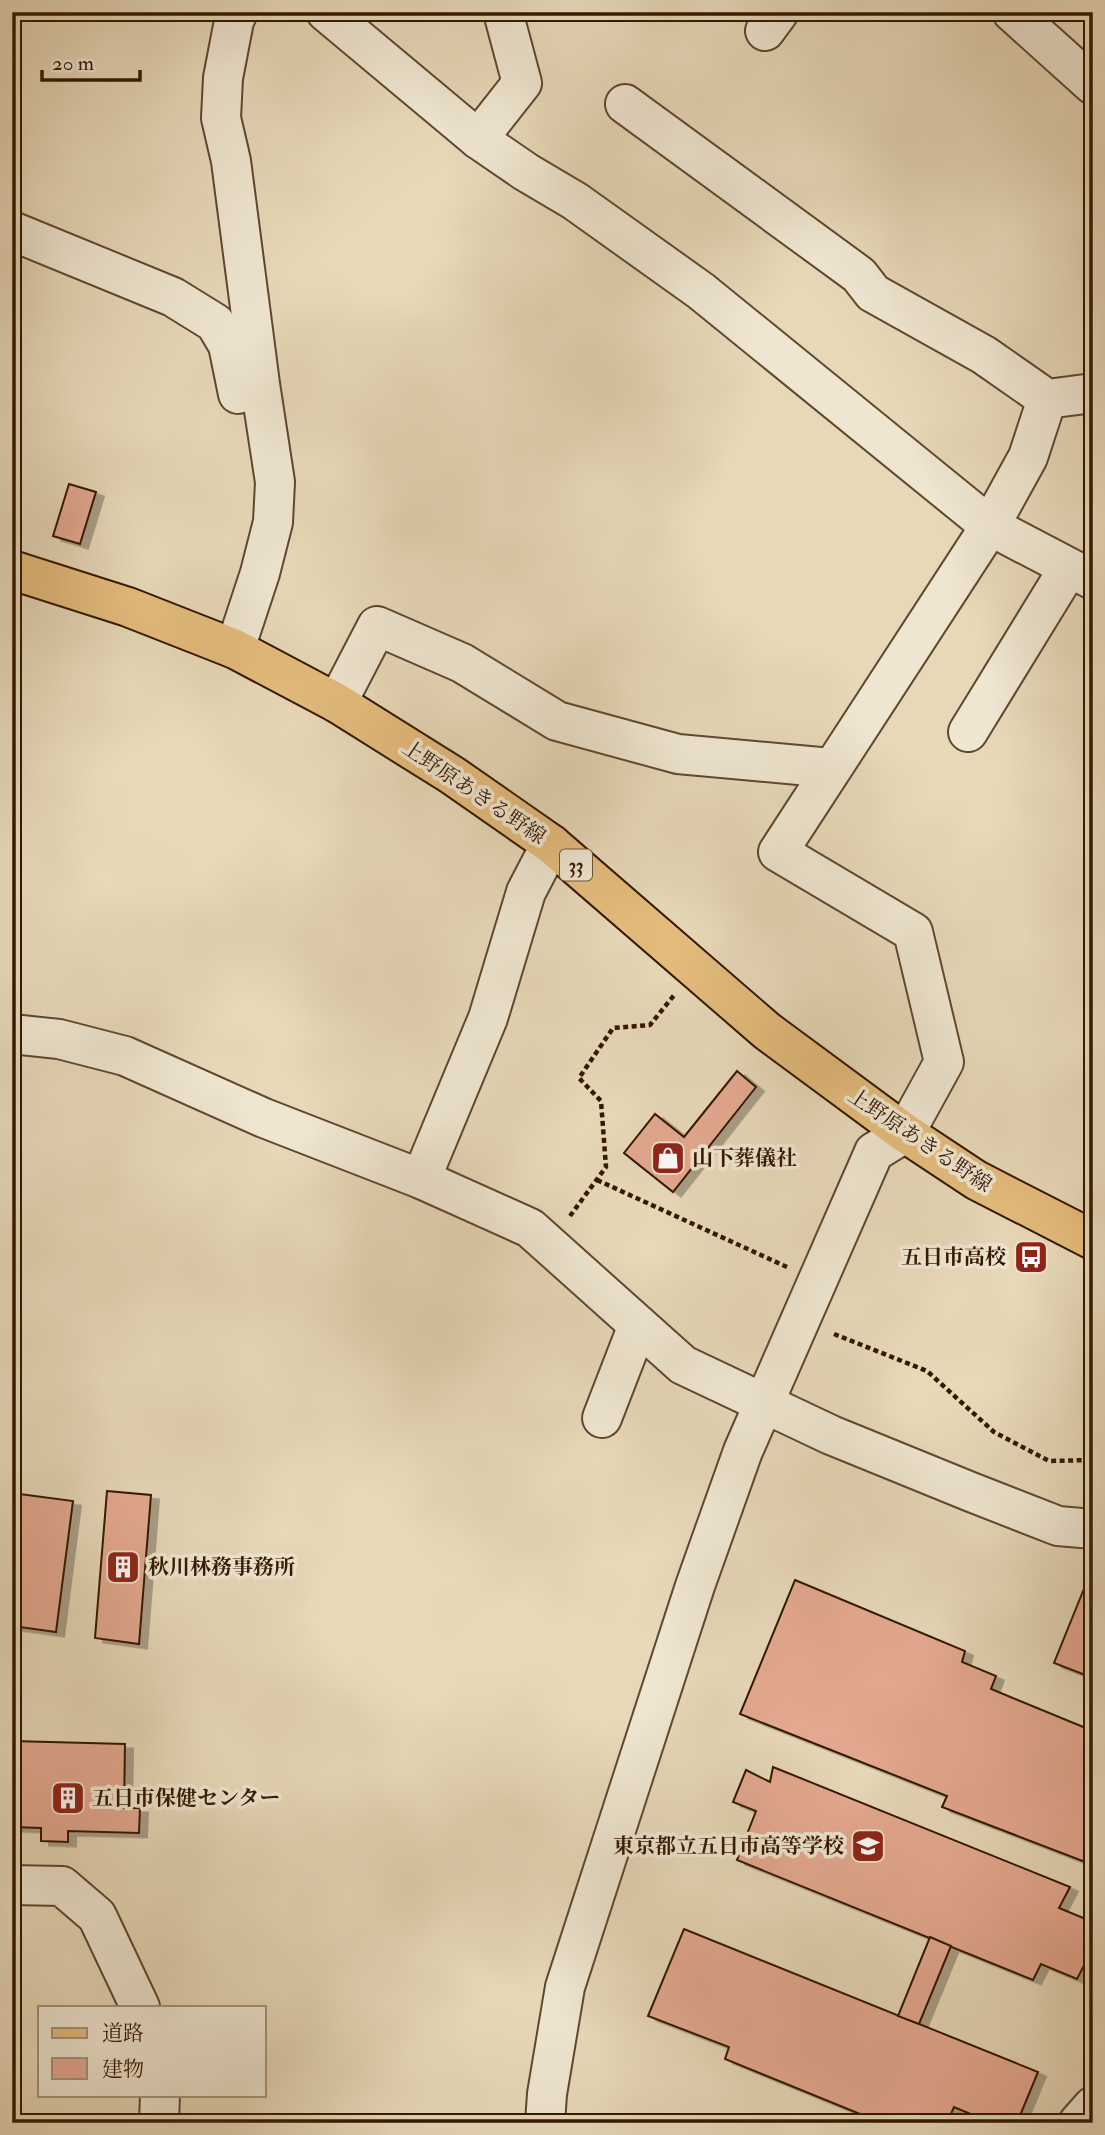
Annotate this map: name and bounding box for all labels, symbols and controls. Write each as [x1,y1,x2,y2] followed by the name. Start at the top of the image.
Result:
[42,38,140,82] scale bar
[52,50,94,77] text: 20 m
[397,734,551,851] street label: 上野原あきる野線
[560,850,592,880] road number: 33
[843,1082,997,1199] street label: 上野原あきる野線
[649,1139,687,1177] shop icon: 山下葬儀社
[692,1145,797,1172] place label: 山下葬儀社
[1012,1238,1050,1276] bus stop icon: 五日市高校
[901,1244,1006,1271] place label: 五日市高校
[104,1548,142,1586] building icon: 秋川林務事務所
[148,1554,295,1581] place label: 秋川林務事務所
[49,1779,87,1817] building icon: 五日市保健センター
[92,1785,280,1812] place label: 五日市保健センター
[849,1827,887,1865] school or university icon: 東京都立五日市高等学校
[613,1833,844,1860] place label: 東京都立五日市高等学校
[38,2006,266,2096] legend
[102,2020,144,2047] text: 道路
[102,2056,144,2083] text: 建物

